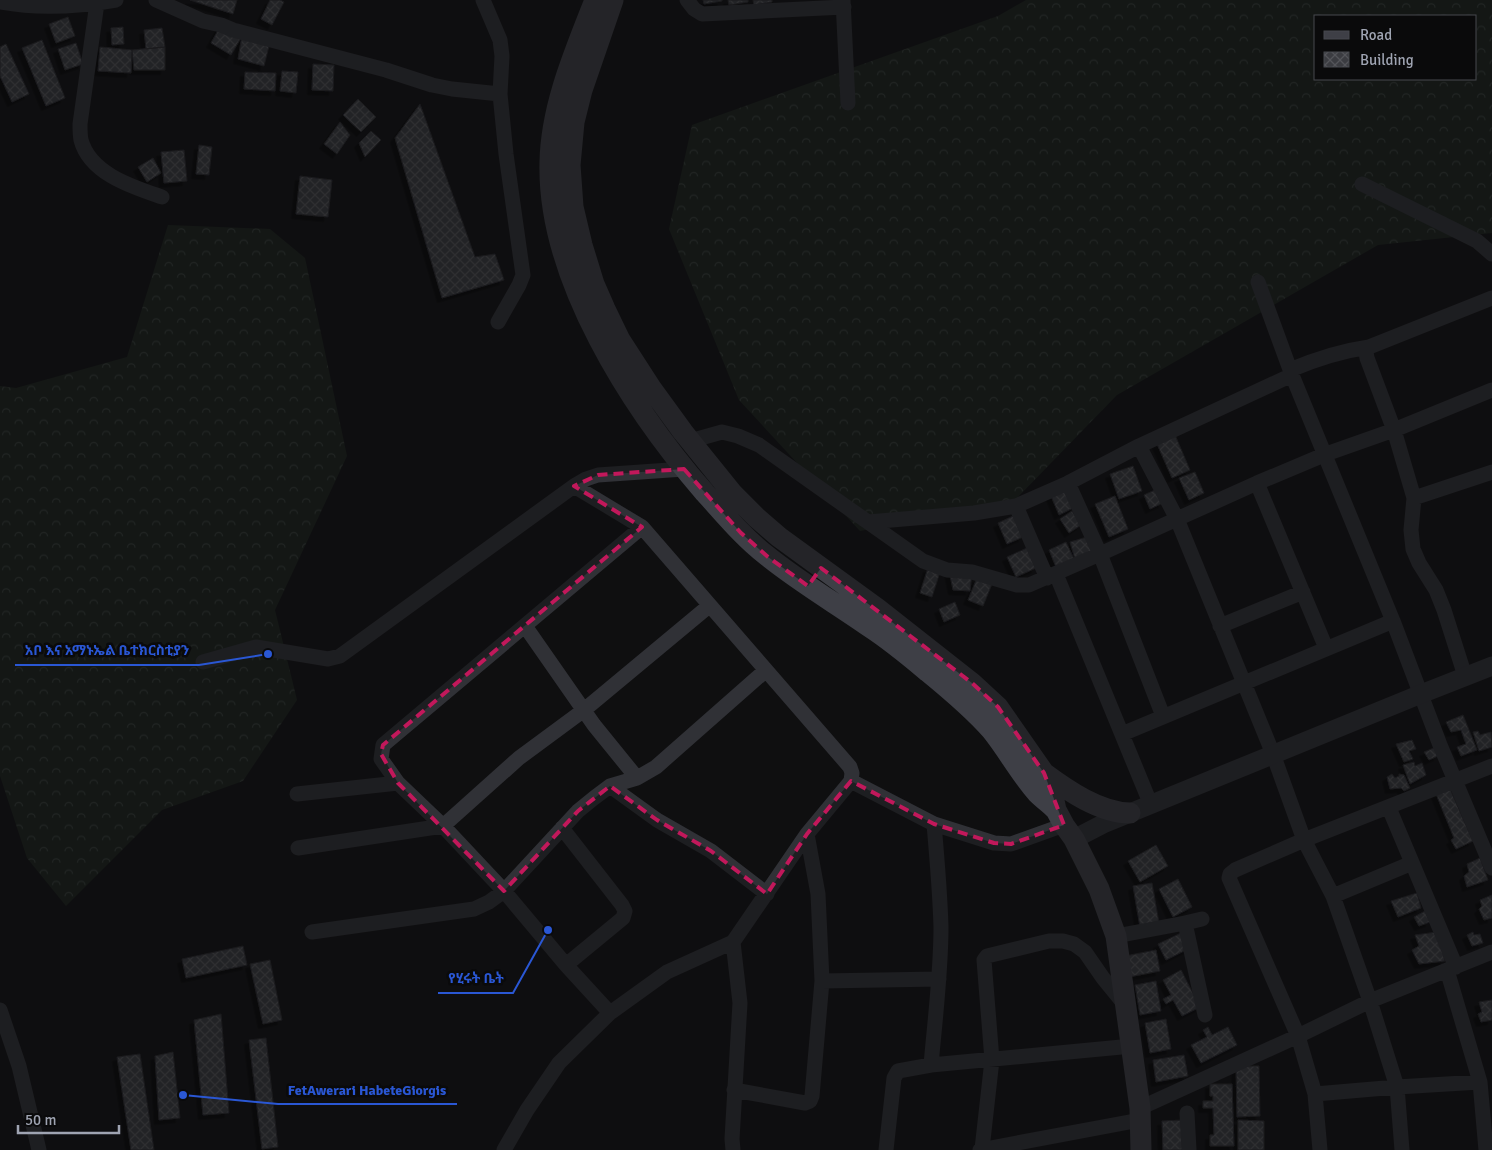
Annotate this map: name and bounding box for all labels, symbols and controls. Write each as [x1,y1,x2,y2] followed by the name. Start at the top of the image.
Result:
[1314,15,1477,80] legend
[1360,26,1392,44] text: Road
[1360,51,1414,69] text: Building
[15,636,199,665] callout: አቦ እና አማኑኤል ቤተክርስቲያን
[25,642,189,659] text: አቦ እና አማኑኤል ቤተክርስቲያን
[438,964,513,993] callout: የሂሩት ቤት
[448,970,504,987] text: የሂሩት ቤት
[278,1075,457,1104] callout: FetAwerari HabeteGiorgis
[288,1082,446,1099] text: FetAwerari HabeteGiorgis
[18,1102,119,1134] scale bar
[25,1111,56,1129] text: 50 m

